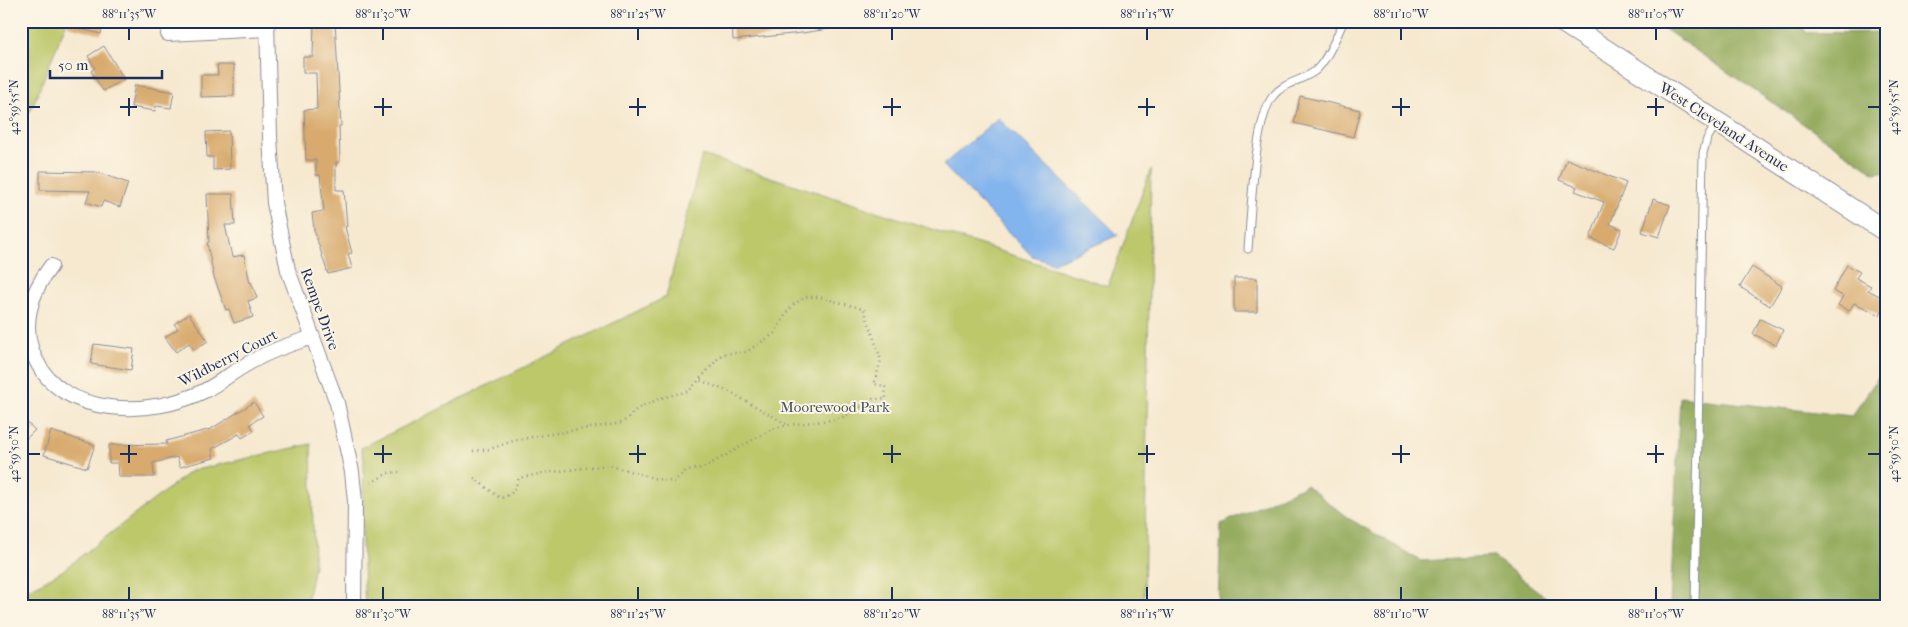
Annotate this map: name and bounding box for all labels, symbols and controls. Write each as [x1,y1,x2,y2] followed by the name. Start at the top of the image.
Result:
[102,7,157,21] text: 88°11'35"W
[355,7,412,21] text: 88°11'30"W
[610,7,667,21] text: 88°11'25"W
[864,7,922,21] text: 88°11'20"W
[1120,7,1175,21] text: 88°11'15"W
[1374,7,1430,21] text: 88°11'10"W
[1628,7,1685,21] text: 88°11'05"W
[50,48,162,80] scale bar
[58,56,89,74] text: 50 m
[1655,78,1793,176] street label: West Cleveland Avenue
[7,79,21,135] text: 42°59'55"N
[1887,79,1901,135] text: 42°59'55"N
[297,266,343,353] street label: Rempe Drive
[175,325,281,391] street label: Wildberry Court
[780,398,890,416] park label: Moorewood Park
[7,425,21,483] text: 42°59'50"N
[1887,425,1901,483] text: 42°59'50"N
[102,607,157,621] text: 88°11'35"W
[355,607,412,621] text: 88°11'30"W
[610,607,667,621] text: 88°11'25"W
[864,607,922,621] text: 88°11'20"W
[1120,607,1175,621] text: 88°11'15"W
[1374,607,1430,621] text: 88°11'10"W
[1628,607,1685,621] text: 88°11'05"W

